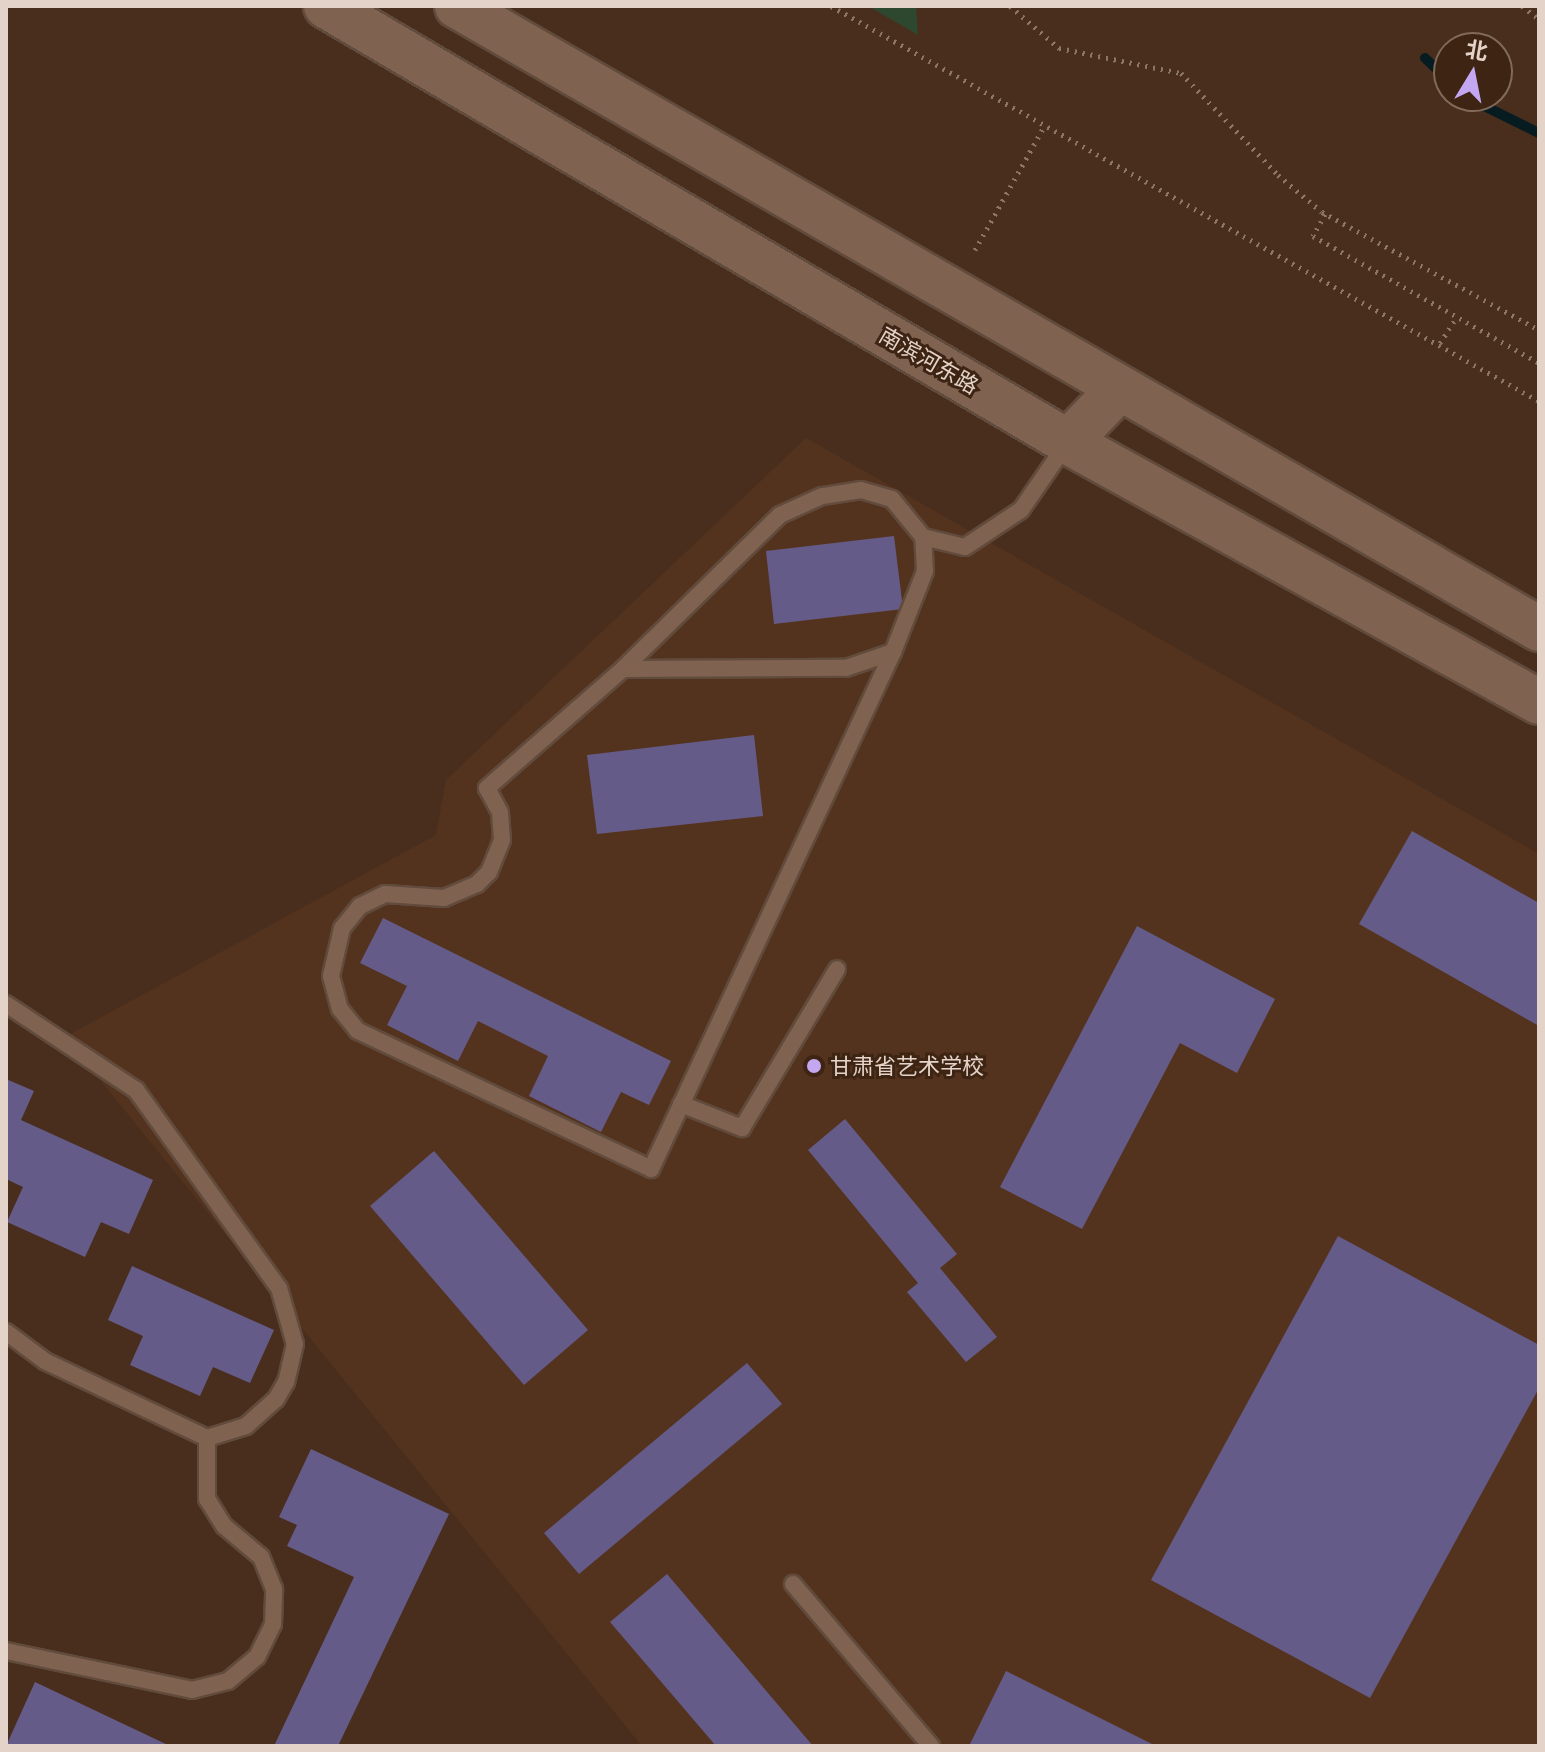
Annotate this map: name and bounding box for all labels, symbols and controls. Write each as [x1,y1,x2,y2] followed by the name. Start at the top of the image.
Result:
[1433,32,1513,112] north arrow
[1464,34,1490,66] text: 北
[875,321,983,399] street label: 南滨河东路
[830,1053,984,1079] place label: 甘肃省艺术学校
[805,1057,823,1075] marker: 甘肃省艺术学校

